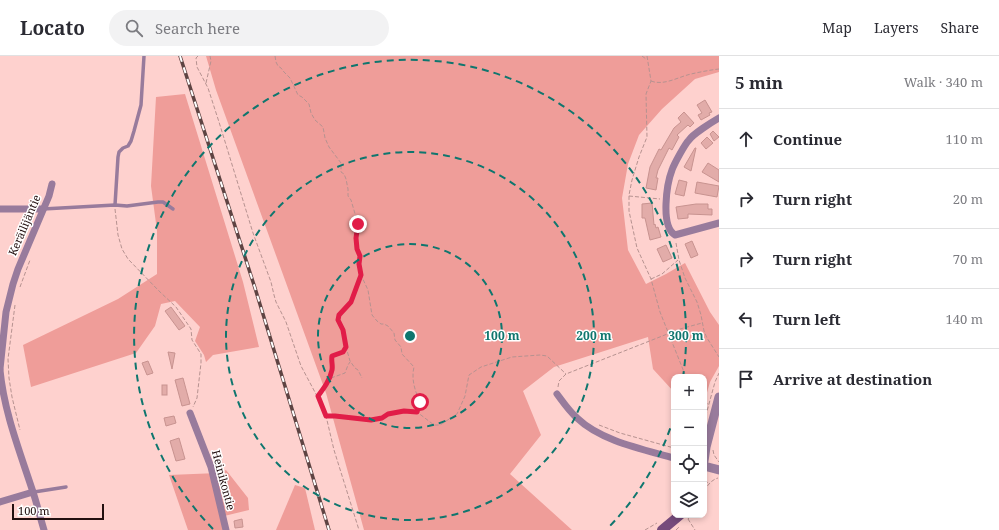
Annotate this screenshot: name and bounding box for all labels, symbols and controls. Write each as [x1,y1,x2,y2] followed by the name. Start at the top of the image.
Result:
[109,10,389,46] search box
[20,15,85,41] text: Locato
[123,17,145,39] icon: search
[155,18,240,38] text: Search here
[822,18,852,37] text: Map
[874,18,919,37] text: Layers
[941,18,979,37] text: Share
[735,71,783,94] text: 5 min
[904,73,983,91] text: Walk · 340 m
[735,128,757,150] icon: ahead
[773,129,842,149] text: Continue
[946,130,983,148] text: 110 m
[735,188,757,210] icon: right
[773,189,852,209] text: Turn right
[953,190,983,208] text: 20 m
[4,192,44,258] street label: Keräilijäntie
[349,215,367,233] route end
[735,248,757,270] icon: right
[773,249,852,269] text: Turn right
[953,250,983,268] text: 70 m
[735,308,757,330] icon: left
[773,309,841,329] text: Turn left
[946,310,983,328] text: 140 m
[484,327,520,344] text: 100 m
[576,327,612,344] text: 200 m
[668,327,704,344] text: 300 m
[403,329,417,343] centre of rings
[735,368,757,390] icon: arrive
[773,369,932,389] text: Arrive at destination
[671,374,707,518] map controls
[671,374,707,410] button: +
[411,393,429,411] route start
[671,410,707,446] button: −
[671,446,707,482] button: locate
[209,448,239,512] street label: Heinikontie
[671,482,707,518] button: layers
[12,502,104,521] scale bar
[18,503,50,518] text: 100 m

